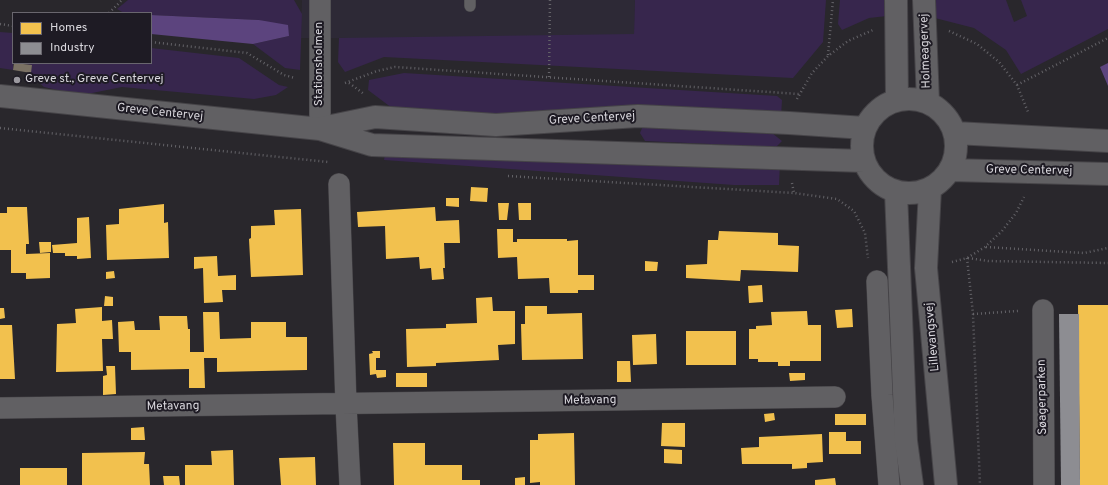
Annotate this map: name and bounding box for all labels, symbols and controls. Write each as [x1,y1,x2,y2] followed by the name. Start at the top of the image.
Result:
[12,12,152,64] legend
[917,13,935,89] street label: Holmeagervej
[50,20,87,36] text: Homes
[313,22,327,106] street label: Stationsholmen
[50,40,95,56] text: Industry
[25,73,164,87] place label: Greve st., Greve Centervej
[12,75,22,85] marker: Greve st., Greve Centervej
[116,101,204,125] street label: Greve Centervej
[548,110,636,128] street label: Greve Centervej
[986,163,1072,179] street label: Greve Centervej
[923,302,943,372] street label: Lillevangsvej
[1035,359,1051,435] street label: Søagerparken
[563,393,617,409] street label: Metavang
[146,399,200,415] street label: Metavang

